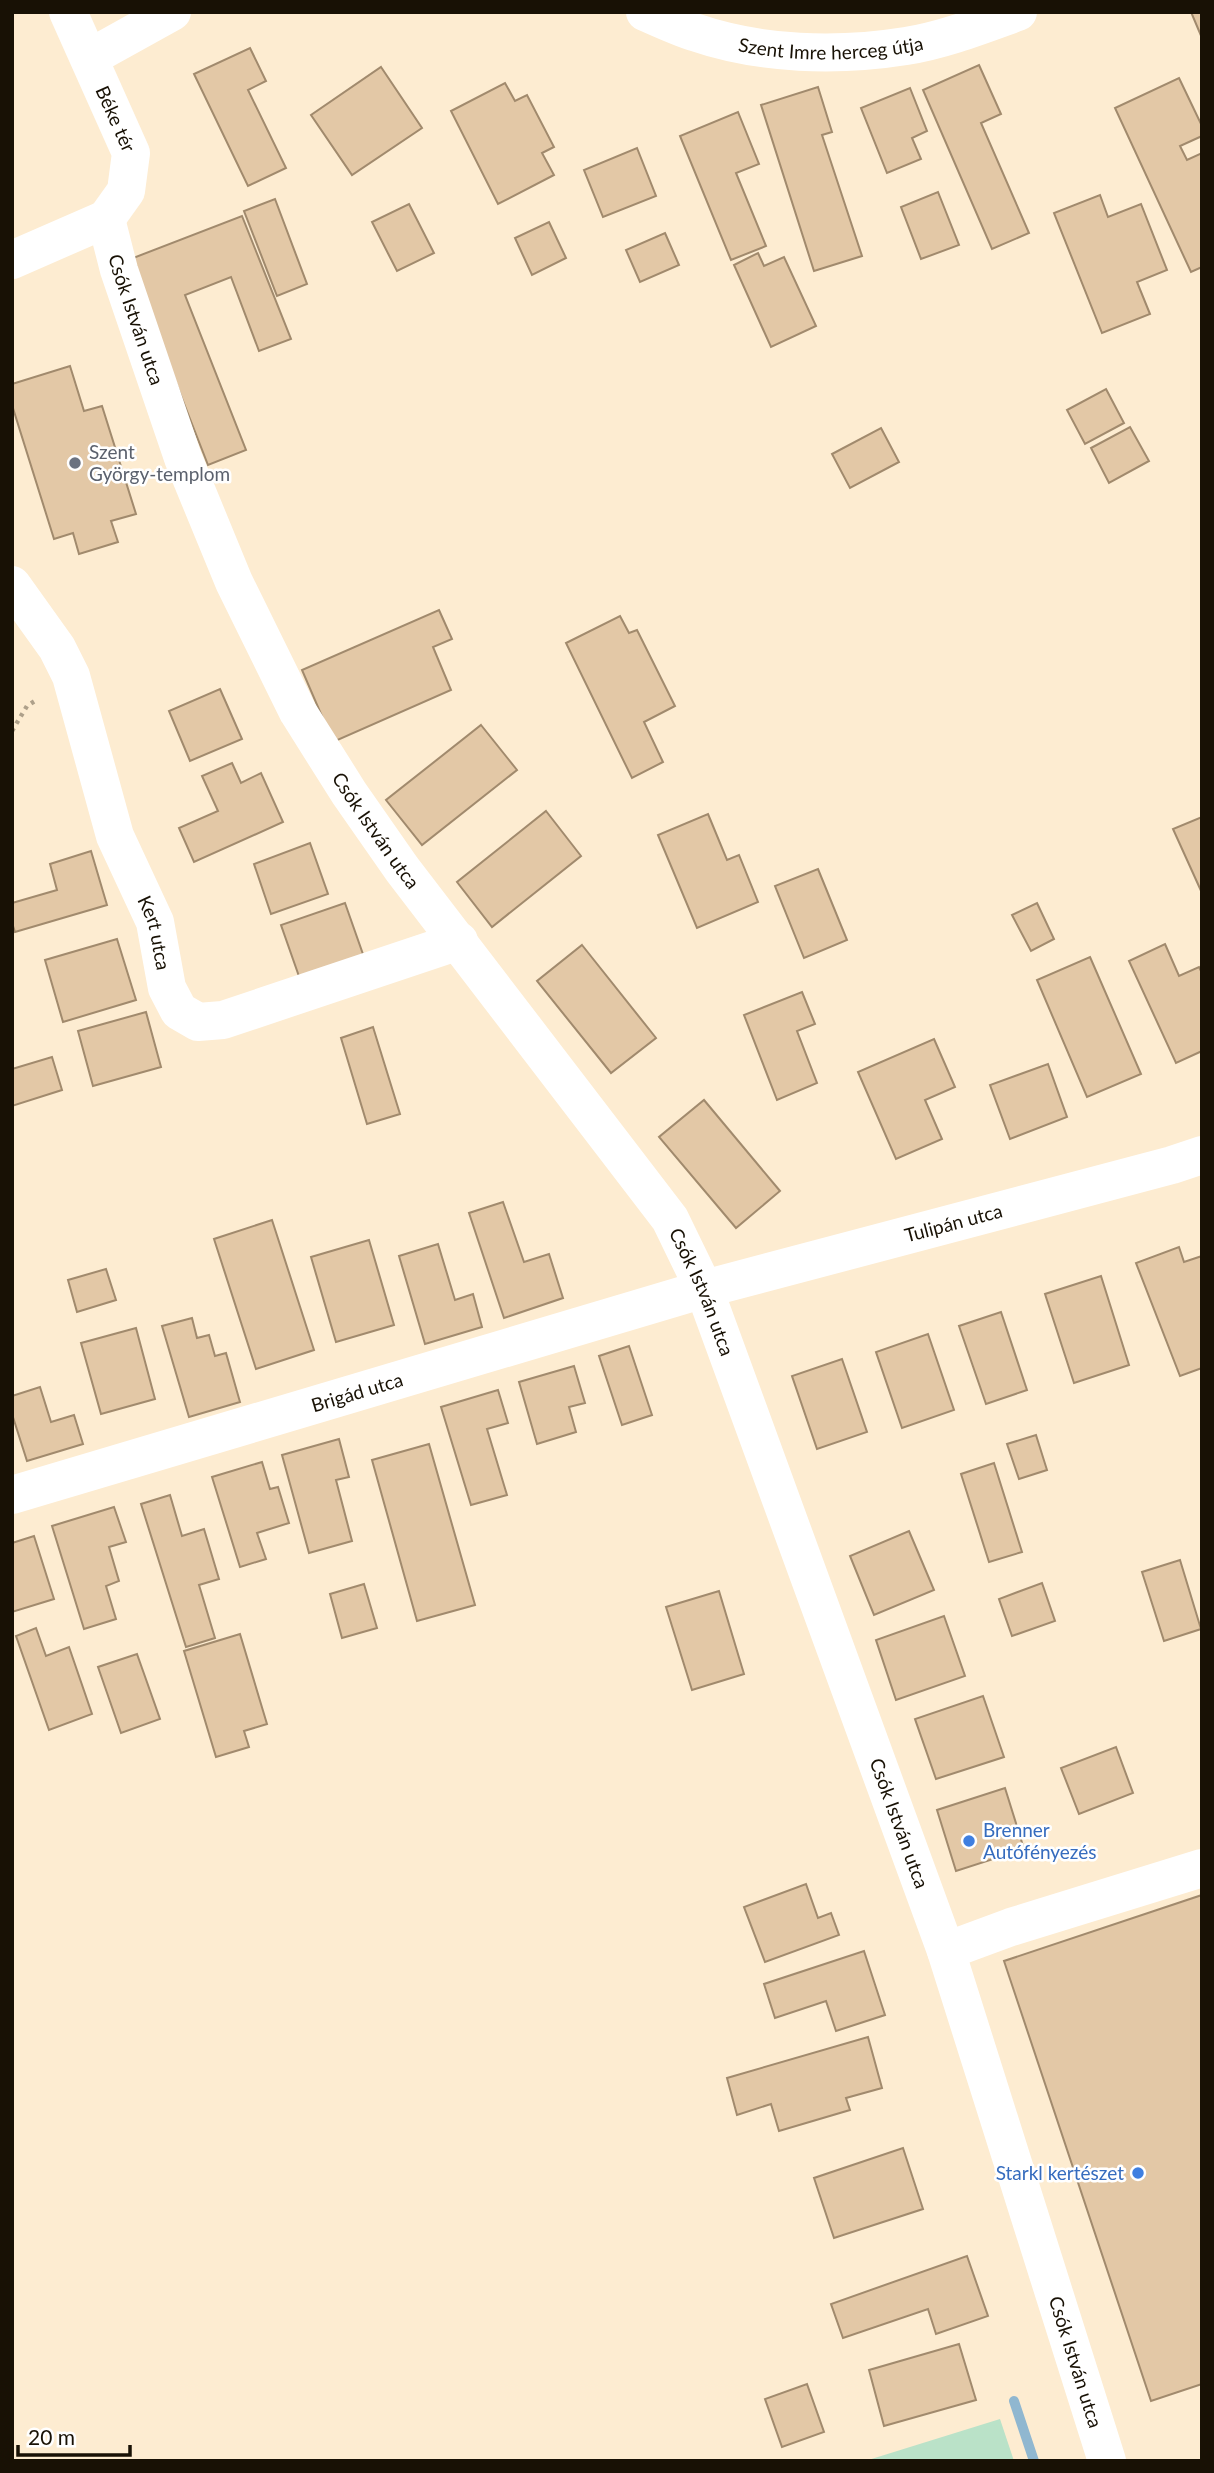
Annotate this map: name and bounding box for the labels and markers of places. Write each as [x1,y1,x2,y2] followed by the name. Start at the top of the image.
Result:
[89,440,230,485] place label: Szent György-templom
[67,455,83,471] marker: Szent György-templom
[983,1818,1097,1863] place label: Brenner Autófényezés
[961,1833,977,1849] marker: Brenner Autófényezés
[996,2161,1124,2184] place label: Starkl kertészet
[1130,2165,1146,2181] marker: Starkl kertészet

